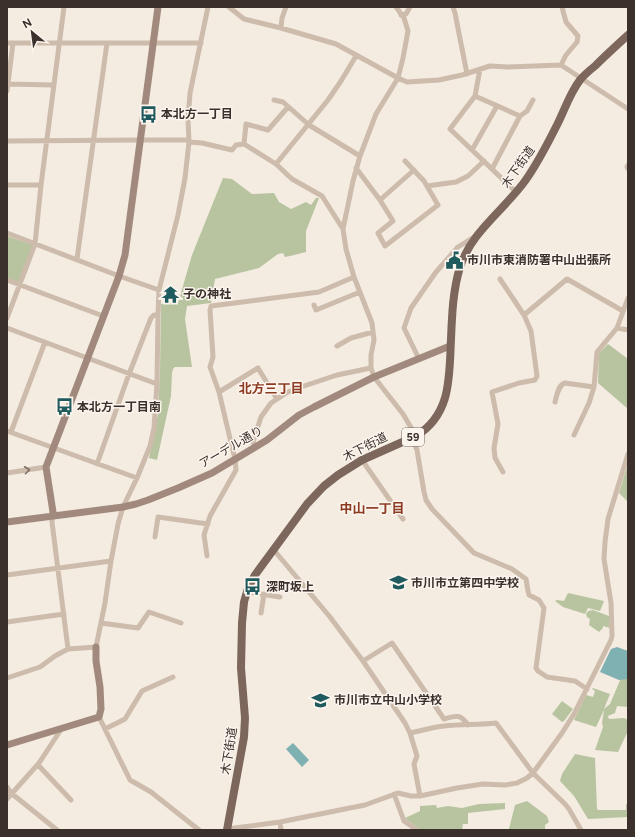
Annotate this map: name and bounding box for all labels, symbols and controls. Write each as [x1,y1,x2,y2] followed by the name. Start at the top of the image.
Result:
[12,12,52,52] north arrow
[21,16,34,31] text: N
[138,104,158,124] bus stop icon: 本北方一丁目
[161,107,233,121] place label: 本北方一丁目
[498,143,538,191] street label: 木下街道
[444,250,464,270] public building icon: 市川市東消防署中山出張所
[467,253,611,267] place label: 市川市東消防署中山出張所
[160,284,180,304] temple icon: 子の神社
[183,287,231,301] place label: 子の神社
[238,381,304,396] district label: 北方三丁目
[54,397,74,417] bus stop icon: 本北方一丁目南
[77,400,161,414] place label: 本北方一丁目南
[197,423,265,471] street label: アーデル通り
[402,428,424,446] road number: 59
[340,430,390,464] street label: 木下街道
[24,466,30,475] one-way arrow
[339,501,405,516] district label: 中山一丁目
[388,573,408,593] school or university icon: 市川市立第四中学校
[411,576,519,590] place label: 市川市立第四中学校
[243,577,263,597] bus stop icon: 深町坂上
[266,580,314,594] place label: 深町坂上
[311,690,331,710] school or university icon: 市川市立中山小学校
[334,693,442,707] place label: 市川市立中山小学校
[218,726,240,776] street label: 木下街道

